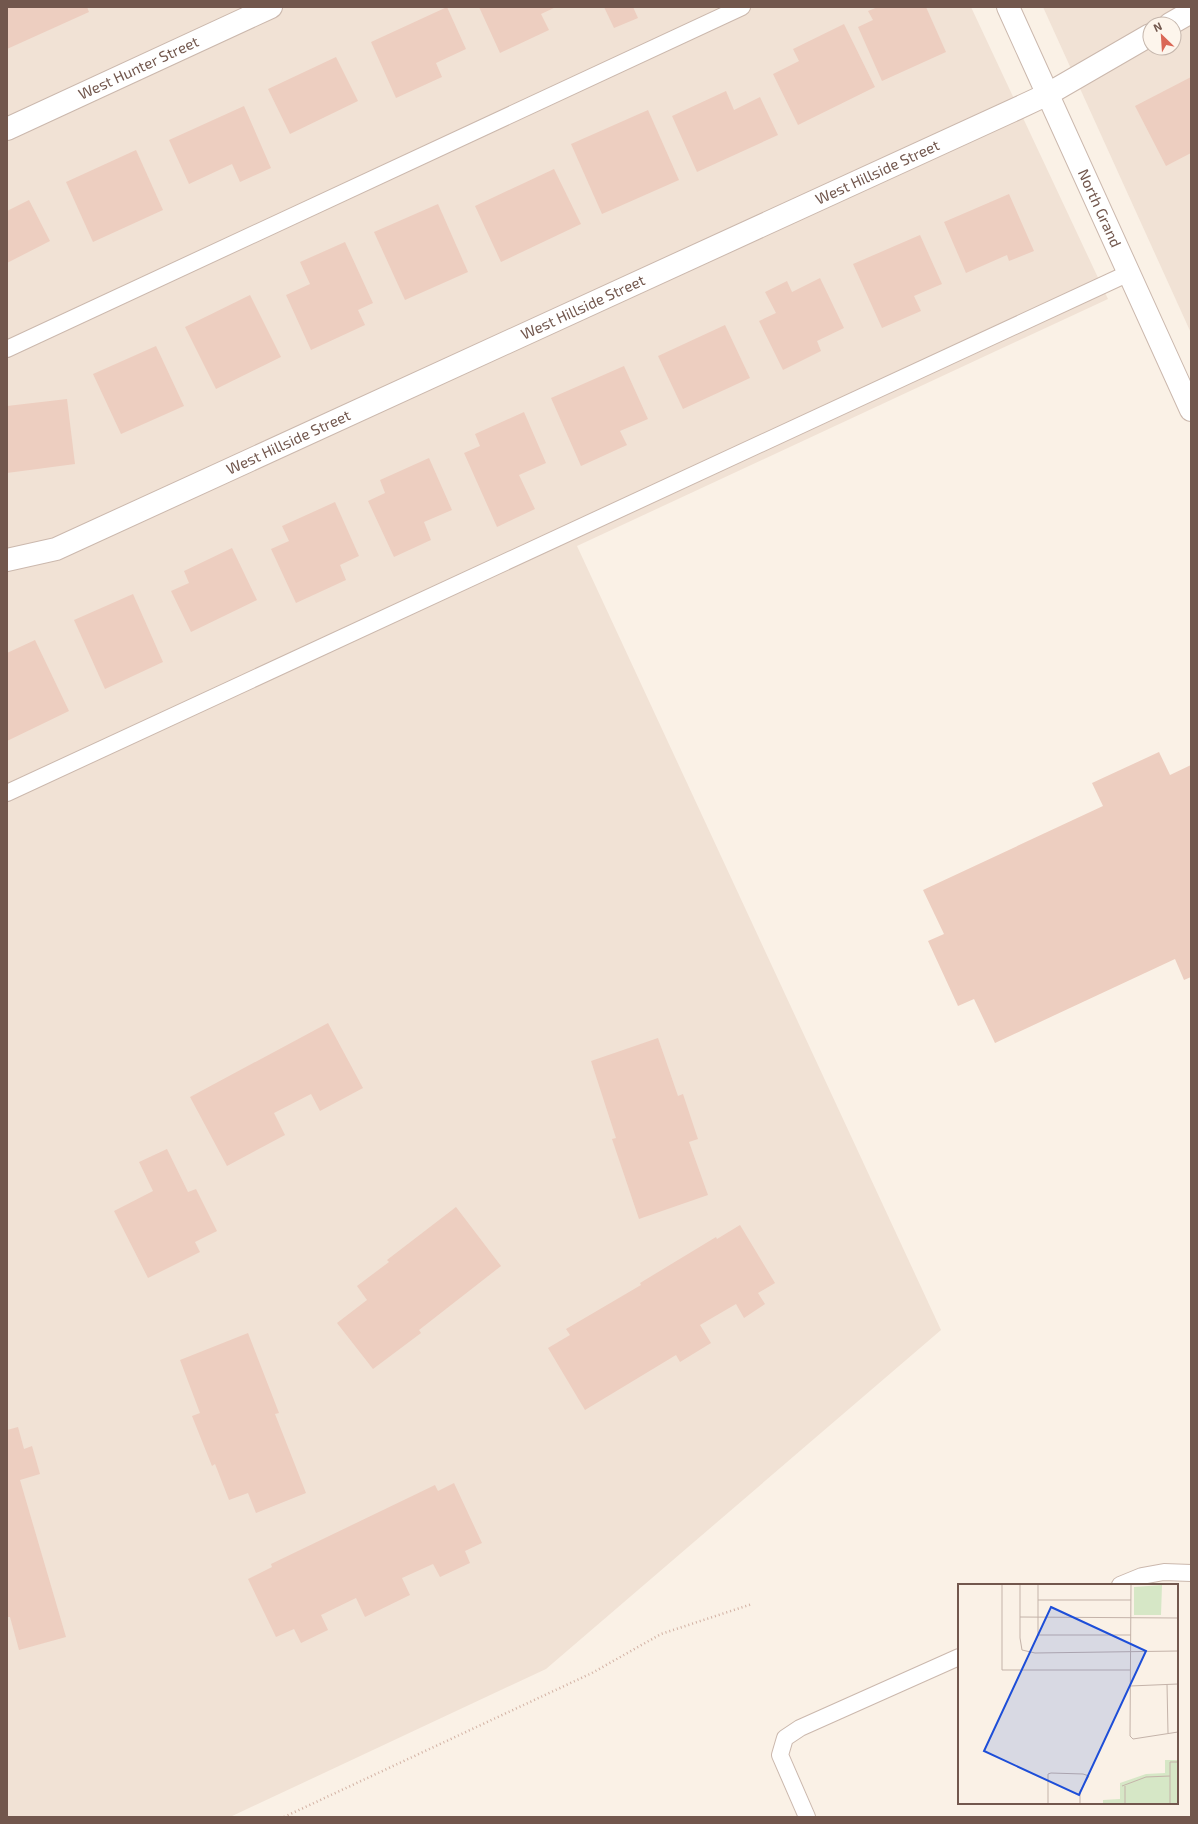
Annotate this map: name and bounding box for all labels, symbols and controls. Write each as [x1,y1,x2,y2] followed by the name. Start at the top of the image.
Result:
[1142,16,1182,56] north arrow
[1151,19,1164,34] text: N
[75,32,202,103] street label: West Hunter Street
[812,135,942,208] street label: West Hillside Street
[1075,166,1126,250] street label: North Grand
[518,270,648,343] street label: West Hillside Street
[223,405,353,478] street label: West Hillside Street
[958,1584,1178,1804] inset map

